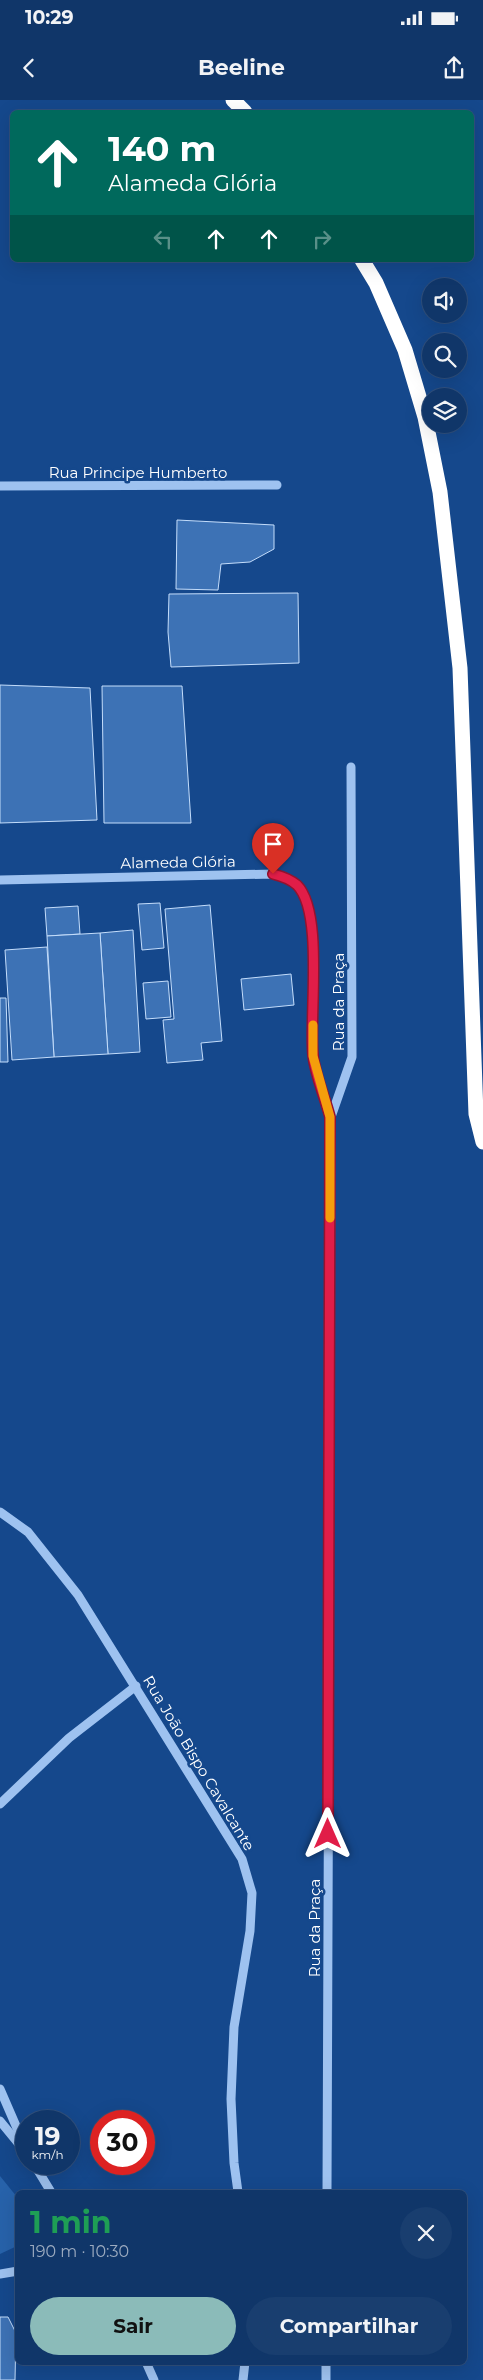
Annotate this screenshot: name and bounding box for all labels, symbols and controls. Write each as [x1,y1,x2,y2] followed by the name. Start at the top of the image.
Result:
[25,6,74,29] text: 10:29
[15,54,43,82] icon: back
[198,54,285,81] text: Beeline
[440,54,468,82] icon: share
[108,127,216,170] text: 140 m
[25,130,90,195] icon: ahead
[108,170,277,197] text: Alameda Glória
[149,225,177,253] icon: left
[202,225,230,253] icon: ahead
[255,225,283,253] icon: ahead
[308,225,336,253] icon: right
[422,278,467,433] map controls
[422,278,467,323] button: sound
[422,333,467,378] button: search
[422,388,467,433] button: layers
[49,463,227,482] street label: Rua Principe Humberto
[252,823,294,874] pin
[259,830,287,858] icon: arrive
[120,851,236,873] street label: Alameda Glória
[329,953,348,1051] street label: Rua da Praça
[139,1672,259,1854] street label: Rua João Bispo Cavalcante
[301,1807,353,1859] position arrow
[305,1879,324,1977] street label: Rua da Praça
[90,2110,155,2175] speed limit sign: 30
[35,2121,60,2151] text: 19
[31,2147,64,2162] text: km/h
[30,2204,111,2241] text: 1 min
[400,2207,452,2259] button: close
[30,2242,129,2261] text: 190 m · 10:30
[30,2297,236,2355] button: Sair
[246,2297,452,2355] button: Compartilhar

